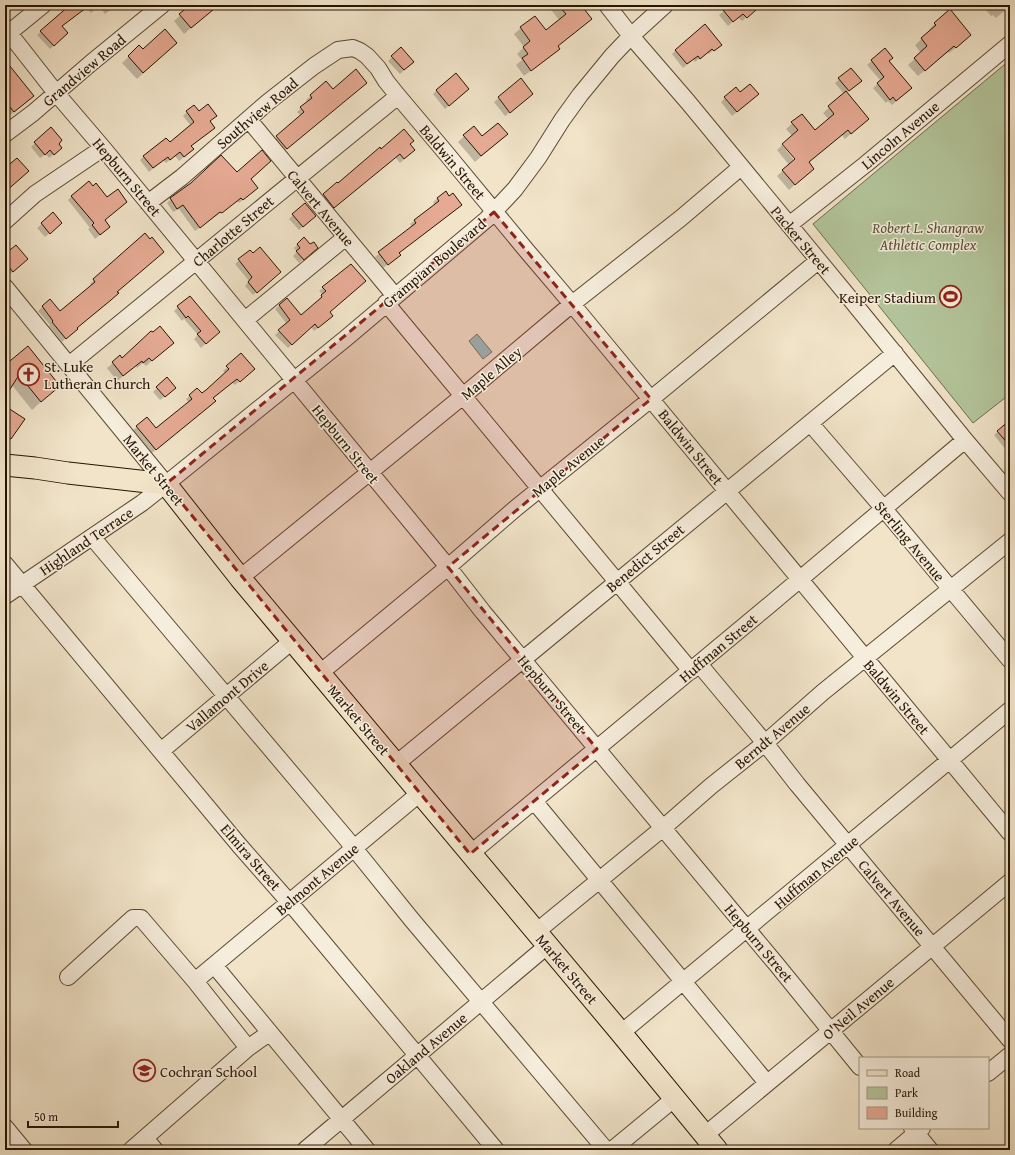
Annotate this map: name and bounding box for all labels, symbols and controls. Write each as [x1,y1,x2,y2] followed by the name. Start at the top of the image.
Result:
[38,29,130,111] street label: Grandview Road
[212,73,302,153] street label: Southview Road
[856,96,944,174] street label: Lincoln Avenue
[415,120,491,205] street label: Baldwin Street
[88,133,167,221] street label: Hepburn Street
[283,165,359,251] street label: Calvert Avenue
[188,190,279,271] street label: Charlotte Street
[766,201,836,279] street label: Packer Street
[378,213,490,313] street label: Grampian Boulevard
[871,217,984,255] park label: Robert L. Shangraw Athletic Complex
[938,284,964,310] sports icon: Keiper Stadium
[839,287,937,308] place label: Keiper Stadium
[456,341,527,405] street label: Maple Alley
[44,356,151,394] place label: St. Luke Lutheran Church
[15,362,41,388] church icon: St. Luke Lutheran Church
[307,400,385,489] street label: Hepburn Street
[654,405,729,490] street label: Baldwin Street
[119,430,190,511] street label: Market Street
[527,430,609,502] street label: Maple Avenue
[870,496,950,586] street label: Sterling Avenue
[35,502,137,580] street label: Highland Terrace
[601,519,689,597] street label: Benedict Street
[674,608,762,687] street label: Huffman Street
[513,650,592,738] street label: Hepburn Street
[181,655,273,737] street label: Vallamont Drive
[859,655,935,740] street label: Baldwin Street
[323,680,395,760] street label: Market Street
[730,698,814,774] street label: Berndt Avenue
[216,819,286,896] street label: Elmira Street
[769,830,863,914] street label: Huffman Avenue
[271,838,363,920] street label: Belmont Avenue
[854,855,930,941] street label: Calvert Avenue
[720,899,799,987] street label: Hepburn Street
[531,929,603,1009] street label: Market Street
[818,972,898,1044] street label: O'Neil Avenue
[381,1008,471,1088] street label: Oakland Avenue
[859,1057,989,1129] legend
[132,1058,158,1084] school or university icon: Cochran School
[160,1061,257,1082] place label: Cochran School
[895,1064,921,1081] text: Road
[895,1084,919,1101] text: Park
[28,1103,118,1129] scale bar
[895,1104,938,1121] text: Building
[34,1108,58,1125] text: 50 m

